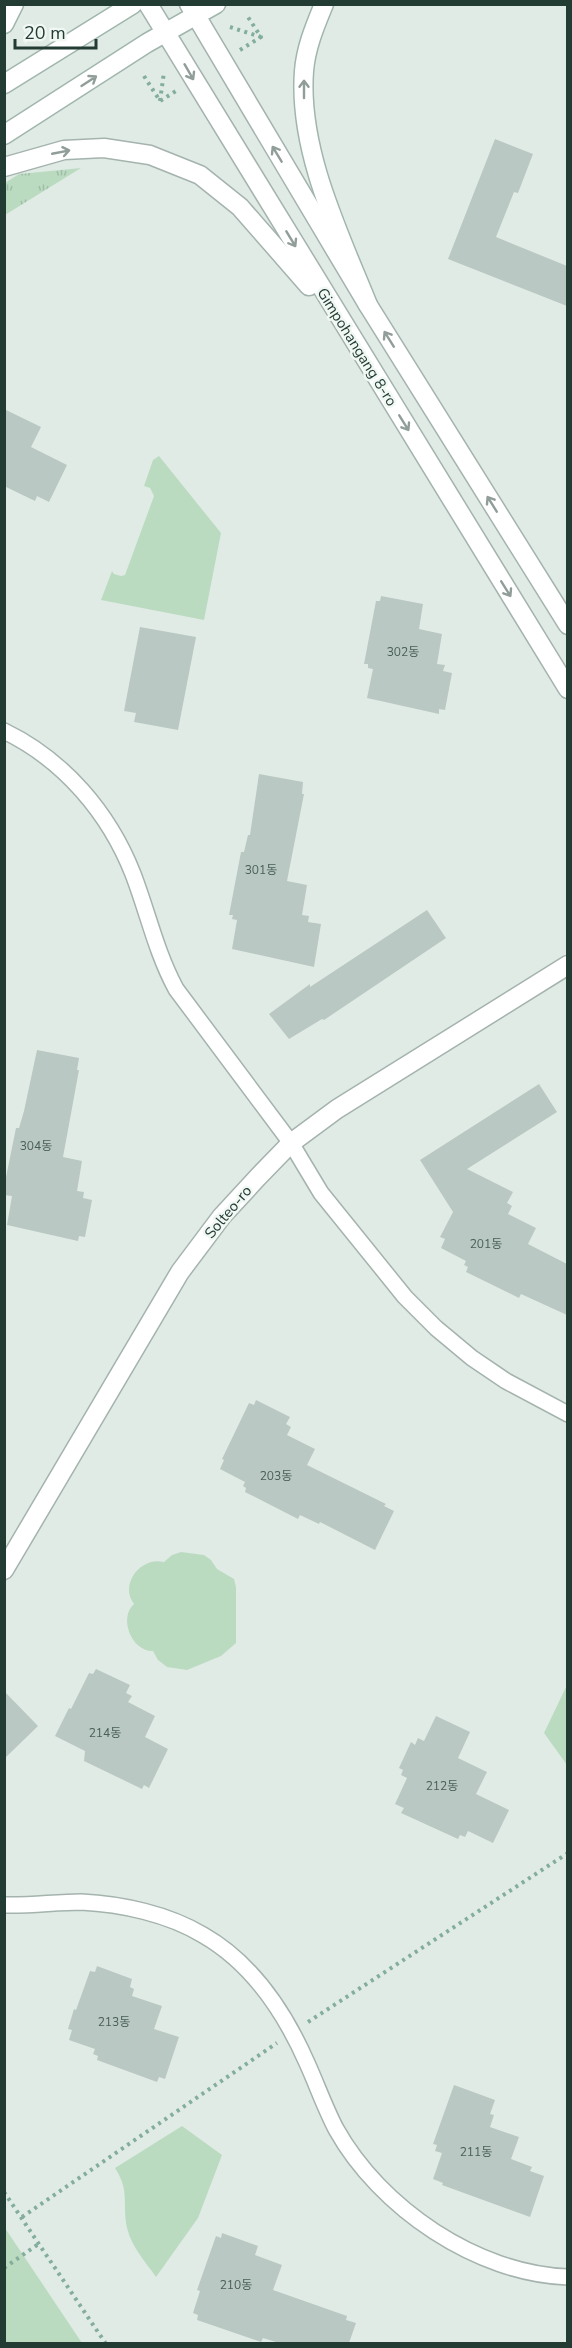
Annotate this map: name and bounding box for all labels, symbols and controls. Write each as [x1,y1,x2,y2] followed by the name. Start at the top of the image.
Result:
[15,12,96,50] scale bar
[24,21,66,45] text: 20 m
[184,63,196,80] one-way arrow
[80,74,97,86] one-way arrow
[298,80,310,100] one-way arrow
[51,146,70,157] one-way arrow
[271,146,283,163] one-way arrow
[285,230,297,247] one-way arrow
[312,284,402,410] street label: Gimpohangang 8-ro
[383,331,395,348] one-way arrow
[398,414,410,431] one-way arrow
[486,496,498,513] one-way arrow
[501,580,513,597] one-way arrow
[387,644,419,660] house number: 302동
[245,862,277,878] house number: 301동
[20,1138,52,1154] house number: 304동
[200,1181,256,1243] street label: Solteo-ro
[470,1236,502,1252] house number: 201동
[260,1468,292,1484] house number: 203동
[89,1725,121,1741] house number: 214동
[426,1778,458,1794] house number: 212동
[98,2014,130,2030] house number: 213동
[460,2144,492,2160] house number: 211동
[220,2277,252,2293] house number: 210동

